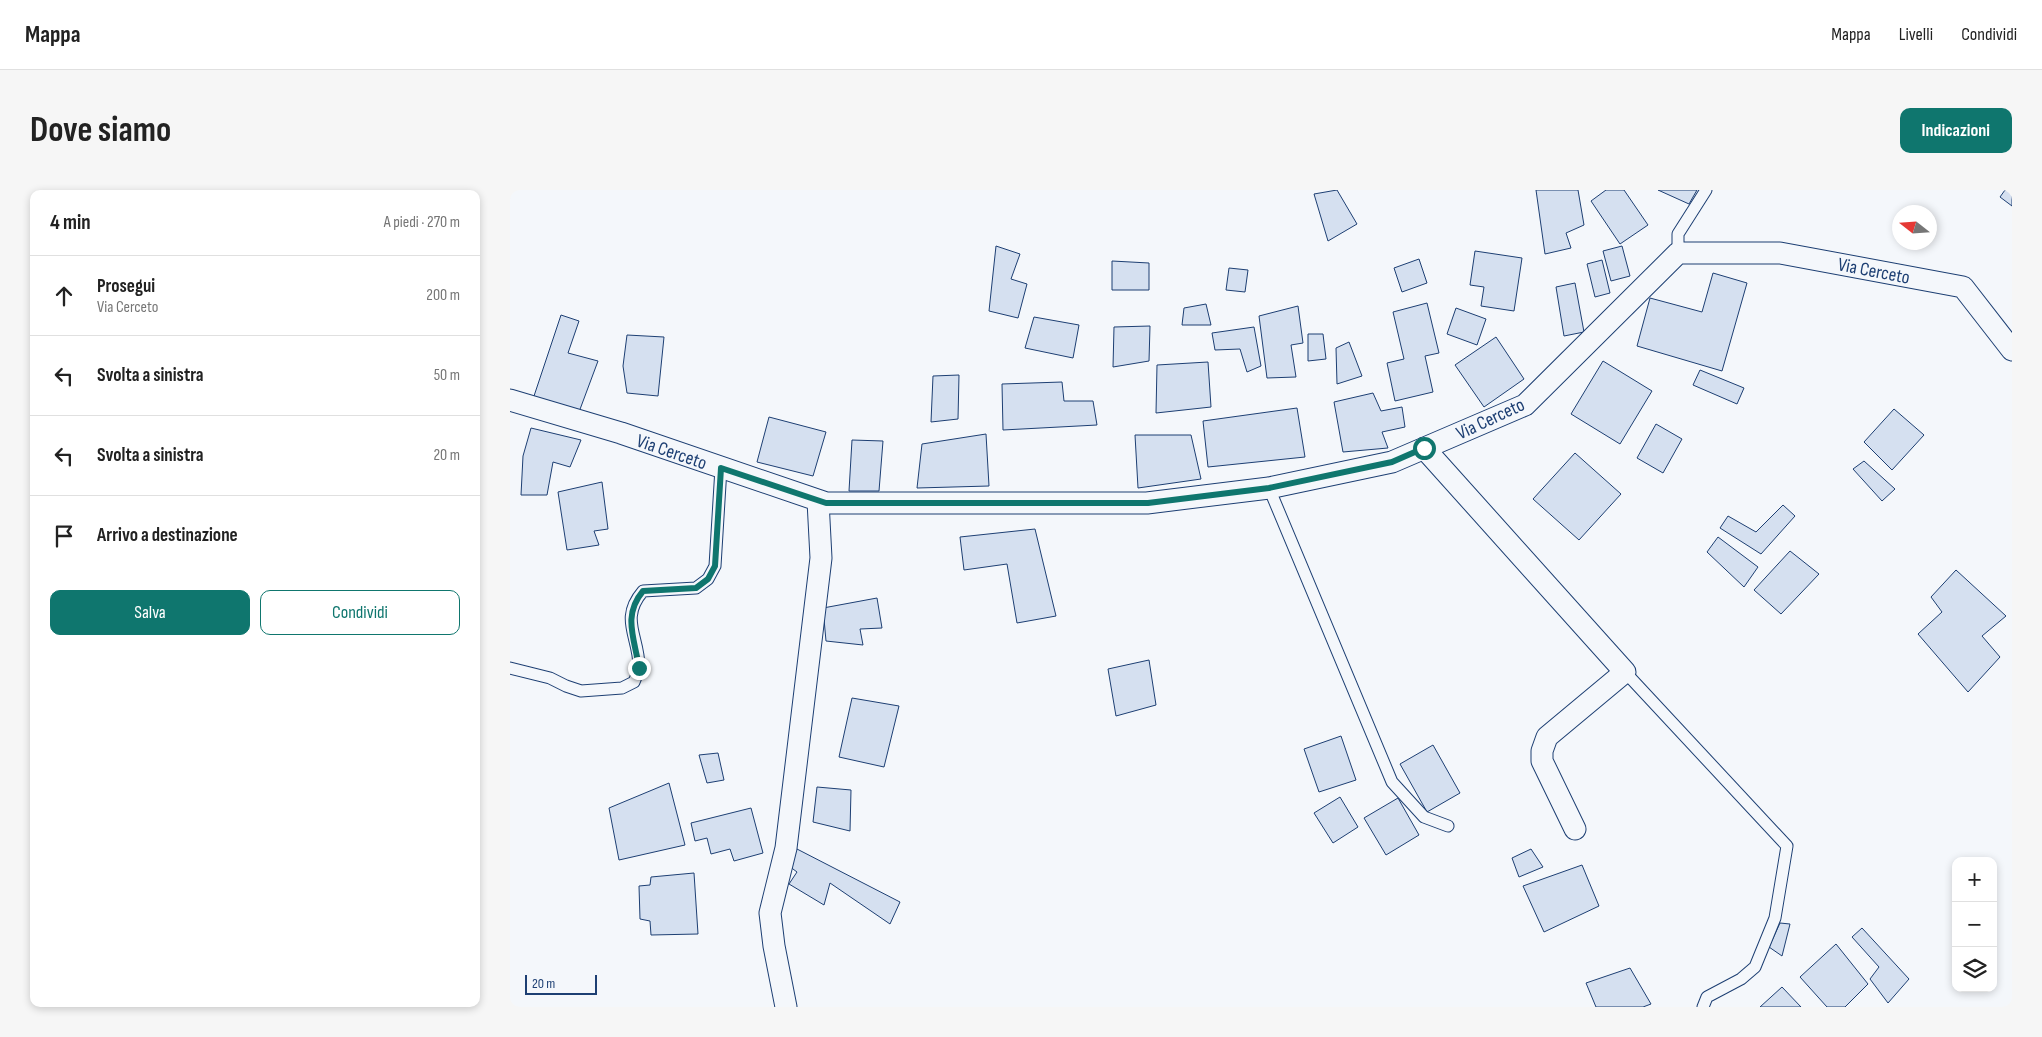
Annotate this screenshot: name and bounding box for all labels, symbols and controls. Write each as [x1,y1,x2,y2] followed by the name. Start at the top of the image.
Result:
[25,20,81,49] text: Mappa
[1831,24,1871,45] text: Mappa
[1899,24,1933,45] text: Livelli
[1961,24,2017,45] text: Condividi
[1900,108,2012,153] button: Indicazioni
[30,109,171,152] text: Dove siamo
[1892,205,1937,250] north arrow
[50,210,91,235] text: 4 min
[384,213,460,232] text: A piedi · 270 m
[1836,253,1912,290] street label: Via Cerceto
[97,275,155,298] text: Prosegui
[50,282,78,310] icon: ahead
[426,286,460,305] text: 200 m
[97,298,158,317] text: Via Cerceto
[50,362,78,390] icon: left
[97,364,204,387] text: Svolta a sinistra
[434,366,460,385] text: 50 m
[1453,394,1529,445] street label: Via Cerceto
[633,430,710,475] street label: Via Cerceto
[1413,437,1436,460] route start
[50,442,78,470] icon: left
[97,444,204,467] text: Svolta a sinistra
[433,446,460,465] text: 20 m
[50,522,78,550] icon: arrive
[97,524,238,547] text: Arrivo a destinazione
[50,590,250,635] button: Salva
[260,590,460,635] button: Condividi
[628,657,651,680] route end
[1952,857,1997,992] map controls
[1952,857,1997,902] button: +
[1952,902,1997,947] button: −
[1952,947,1997,992] button: layers
[525,972,598,995] scale bar
[532,975,555,992] text: 20 m

